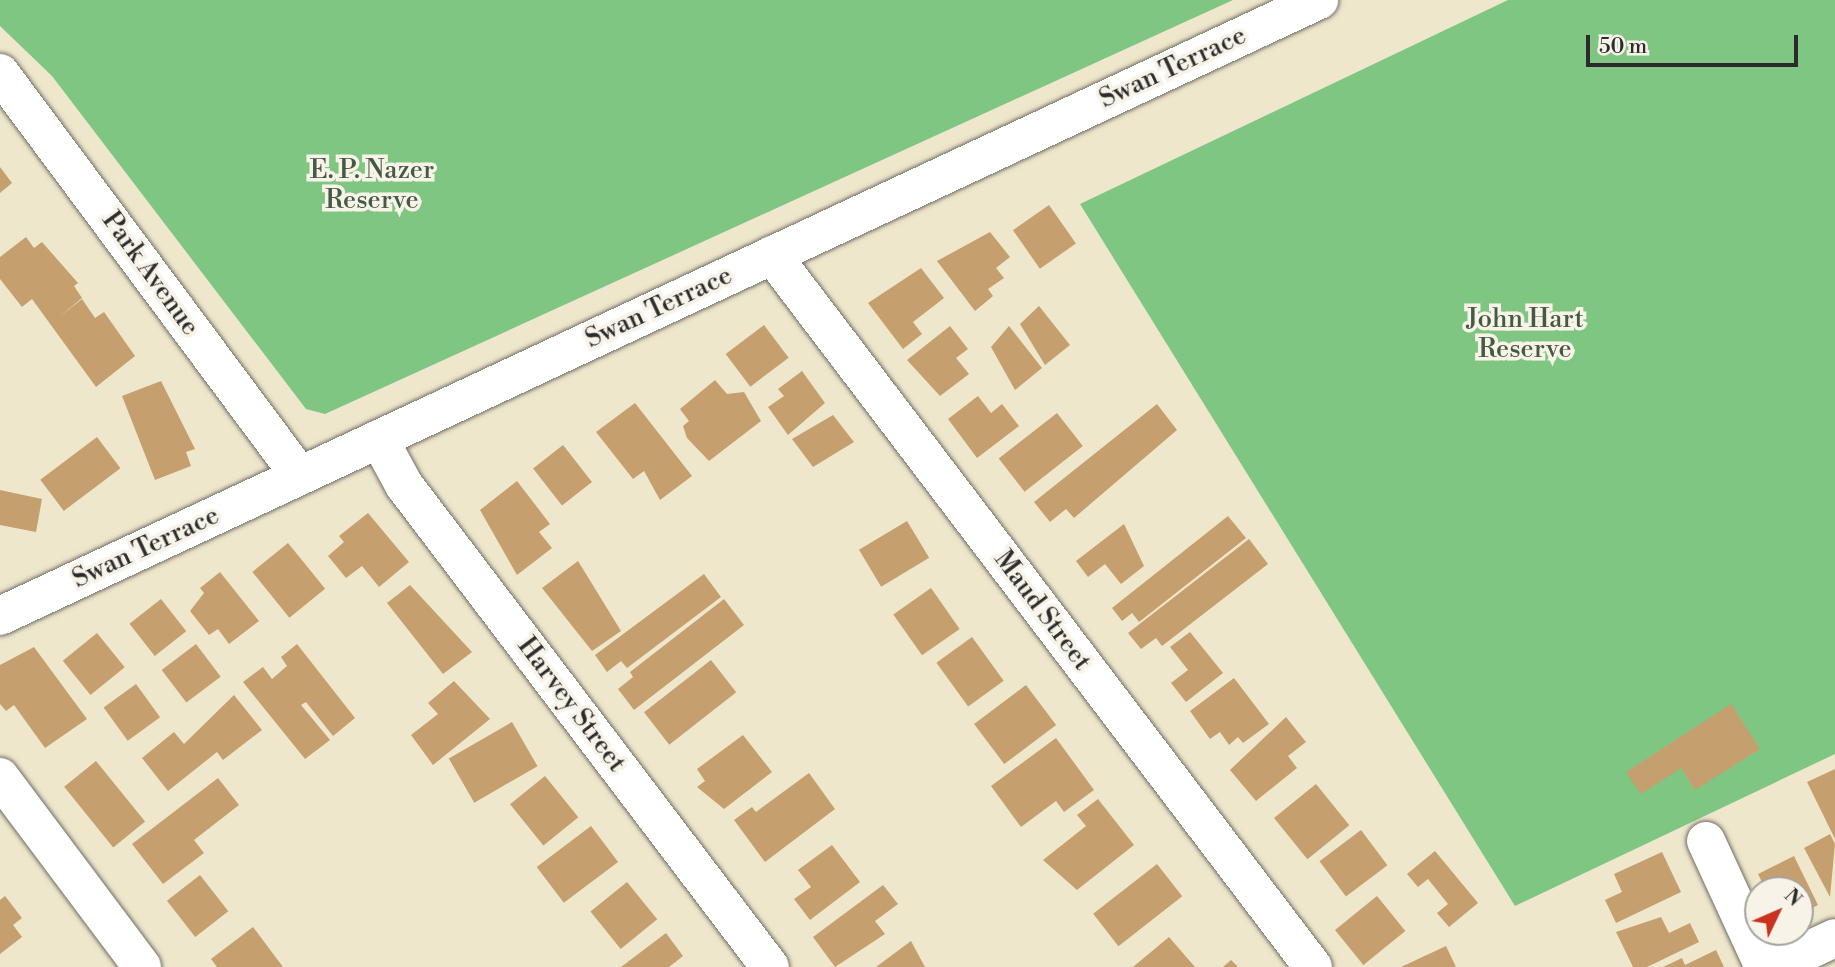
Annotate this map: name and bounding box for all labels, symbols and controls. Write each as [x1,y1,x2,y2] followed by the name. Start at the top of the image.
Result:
[1095,20,1251,116] street label: Swan Terrace
[1590,21,1802,65] scale bar
[1599,34,1647,60] text: 50 m
[310,155,434,216] park label: E. P. Nazer Reserve
[95,206,205,342] street label: Park Avenue
[581,260,737,356] street label: Swan Terrace
[1466,304,1584,366] park label: John Hart Reserve
[68,500,224,596] street label: Swan Terrace
[987,545,1097,677] street label: Maud Street
[510,632,632,778] street label: Harvey Street
[1744,876,1814,946] north arrow
[1779,884,1807,912] text: N

